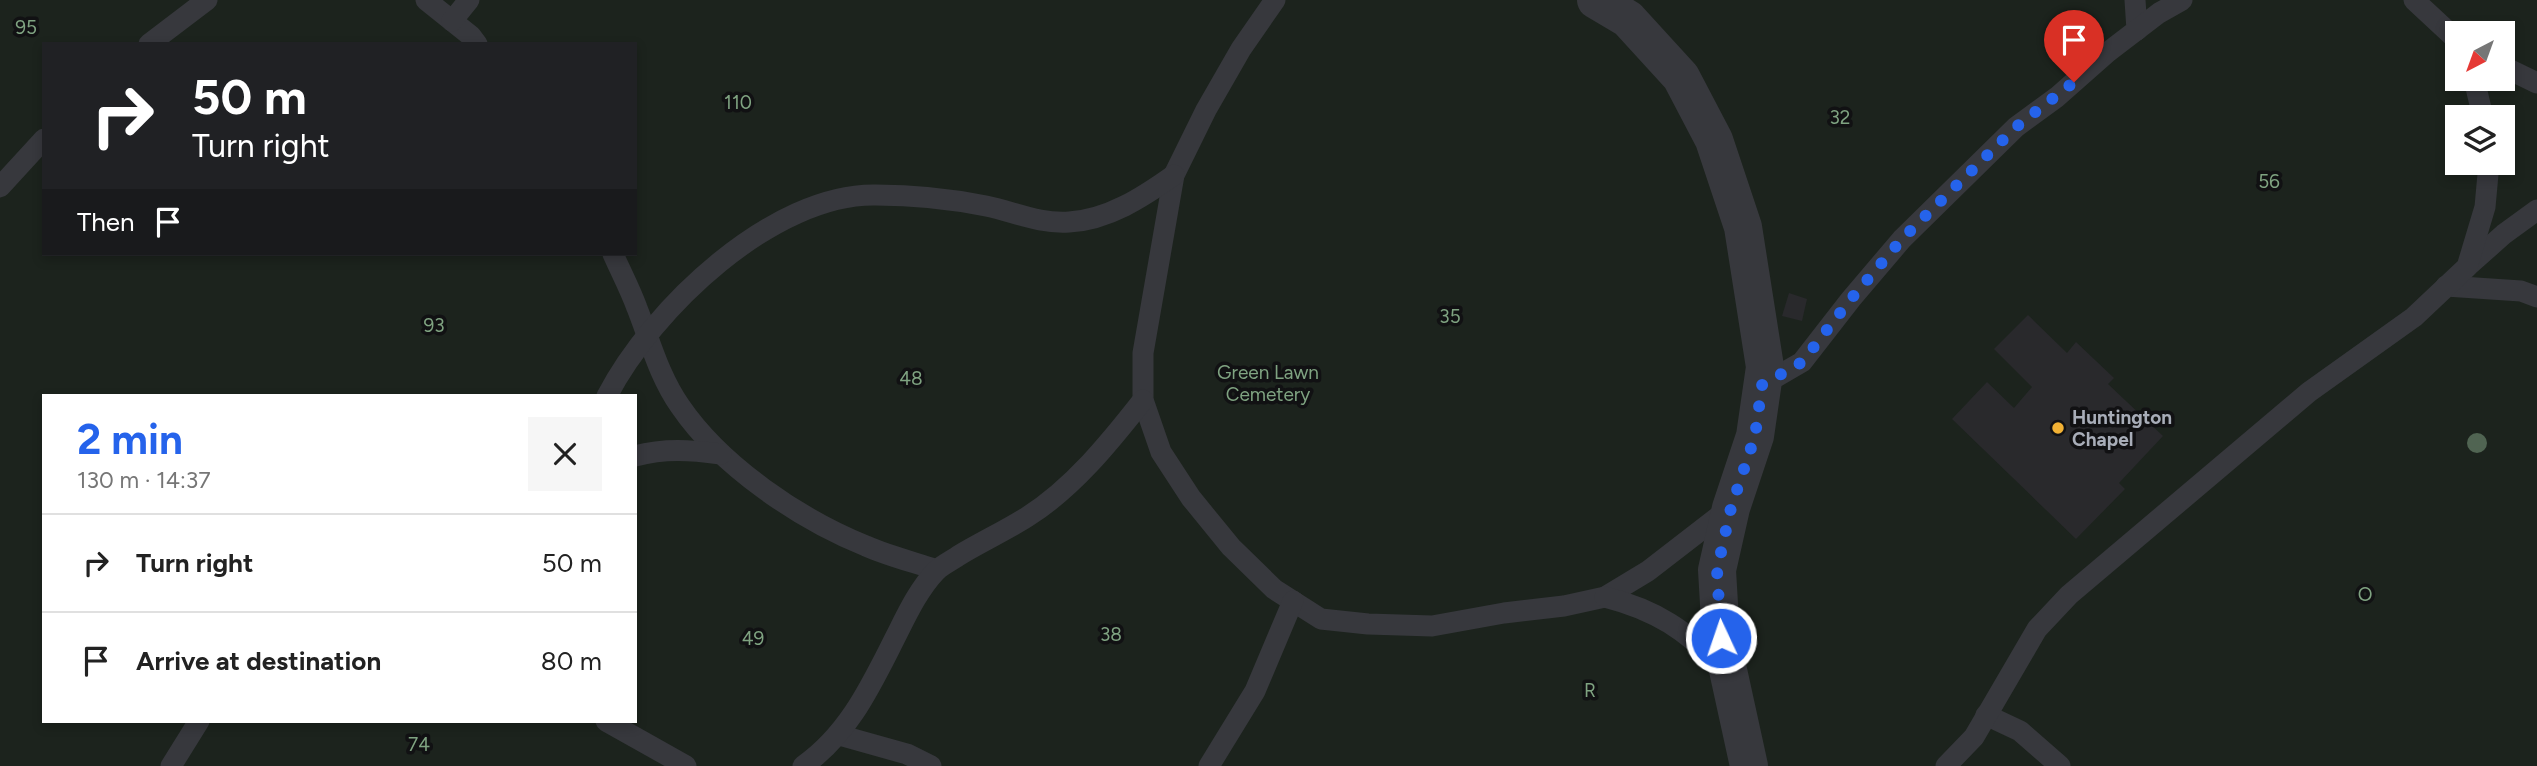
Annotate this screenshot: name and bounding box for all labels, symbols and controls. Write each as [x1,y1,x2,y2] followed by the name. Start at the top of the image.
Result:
[2044,10,2104,82] pin
[15,16,37,39] park label: 95
[2055,21,2093,59] icon: arrive
[2445,21,2515,91] north arrow
[2445,21,2515,175] map controls
[192,67,307,126] text: 50 m
[77,70,168,161] icon: right
[724,91,752,114] park label: 110
[2445,105,2515,175] button: layers
[1830,106,1850,129] park label: 32
[192,127,330,165] text: Turn right
[2258,170,2280,193] park label: 56
[149,203,187,241] icon: arrive
[77,206,135,238] text: Then
[1439,305,1461,328] park label: 35
[423,314,445,337] park label: 93
[1217,361,1319,406] park label: Green Lawn Cemetery
[899,367,923,390] park label: 48
[2072,406,2172,451] place label: Huntington Chapel
[77,414,183,465] text: 2 min
[528,417,602,491] button: close
[2050,420,2066,436] marker: Huntington Chapel
[77,466,211,494] text: 130 m · 14:37
[77,544,115,582] icon: right
[136,547,253,579] text: Turn right
[542,547,602,579] text: 50 m
[2358,583,2372,606] park label: O
[1684,601,1758,675] position arrow
[1100,623,1122,646] park label: 38
[742,627,764,650] park label: 49
[77,642,115,680] icon: arrive
[136,645,381,677] text: Arrive at destination
[541,645,602,677] text: 80 m
[1584,679,1596,702] park label: R
[408,733,430,756] park label: 74

